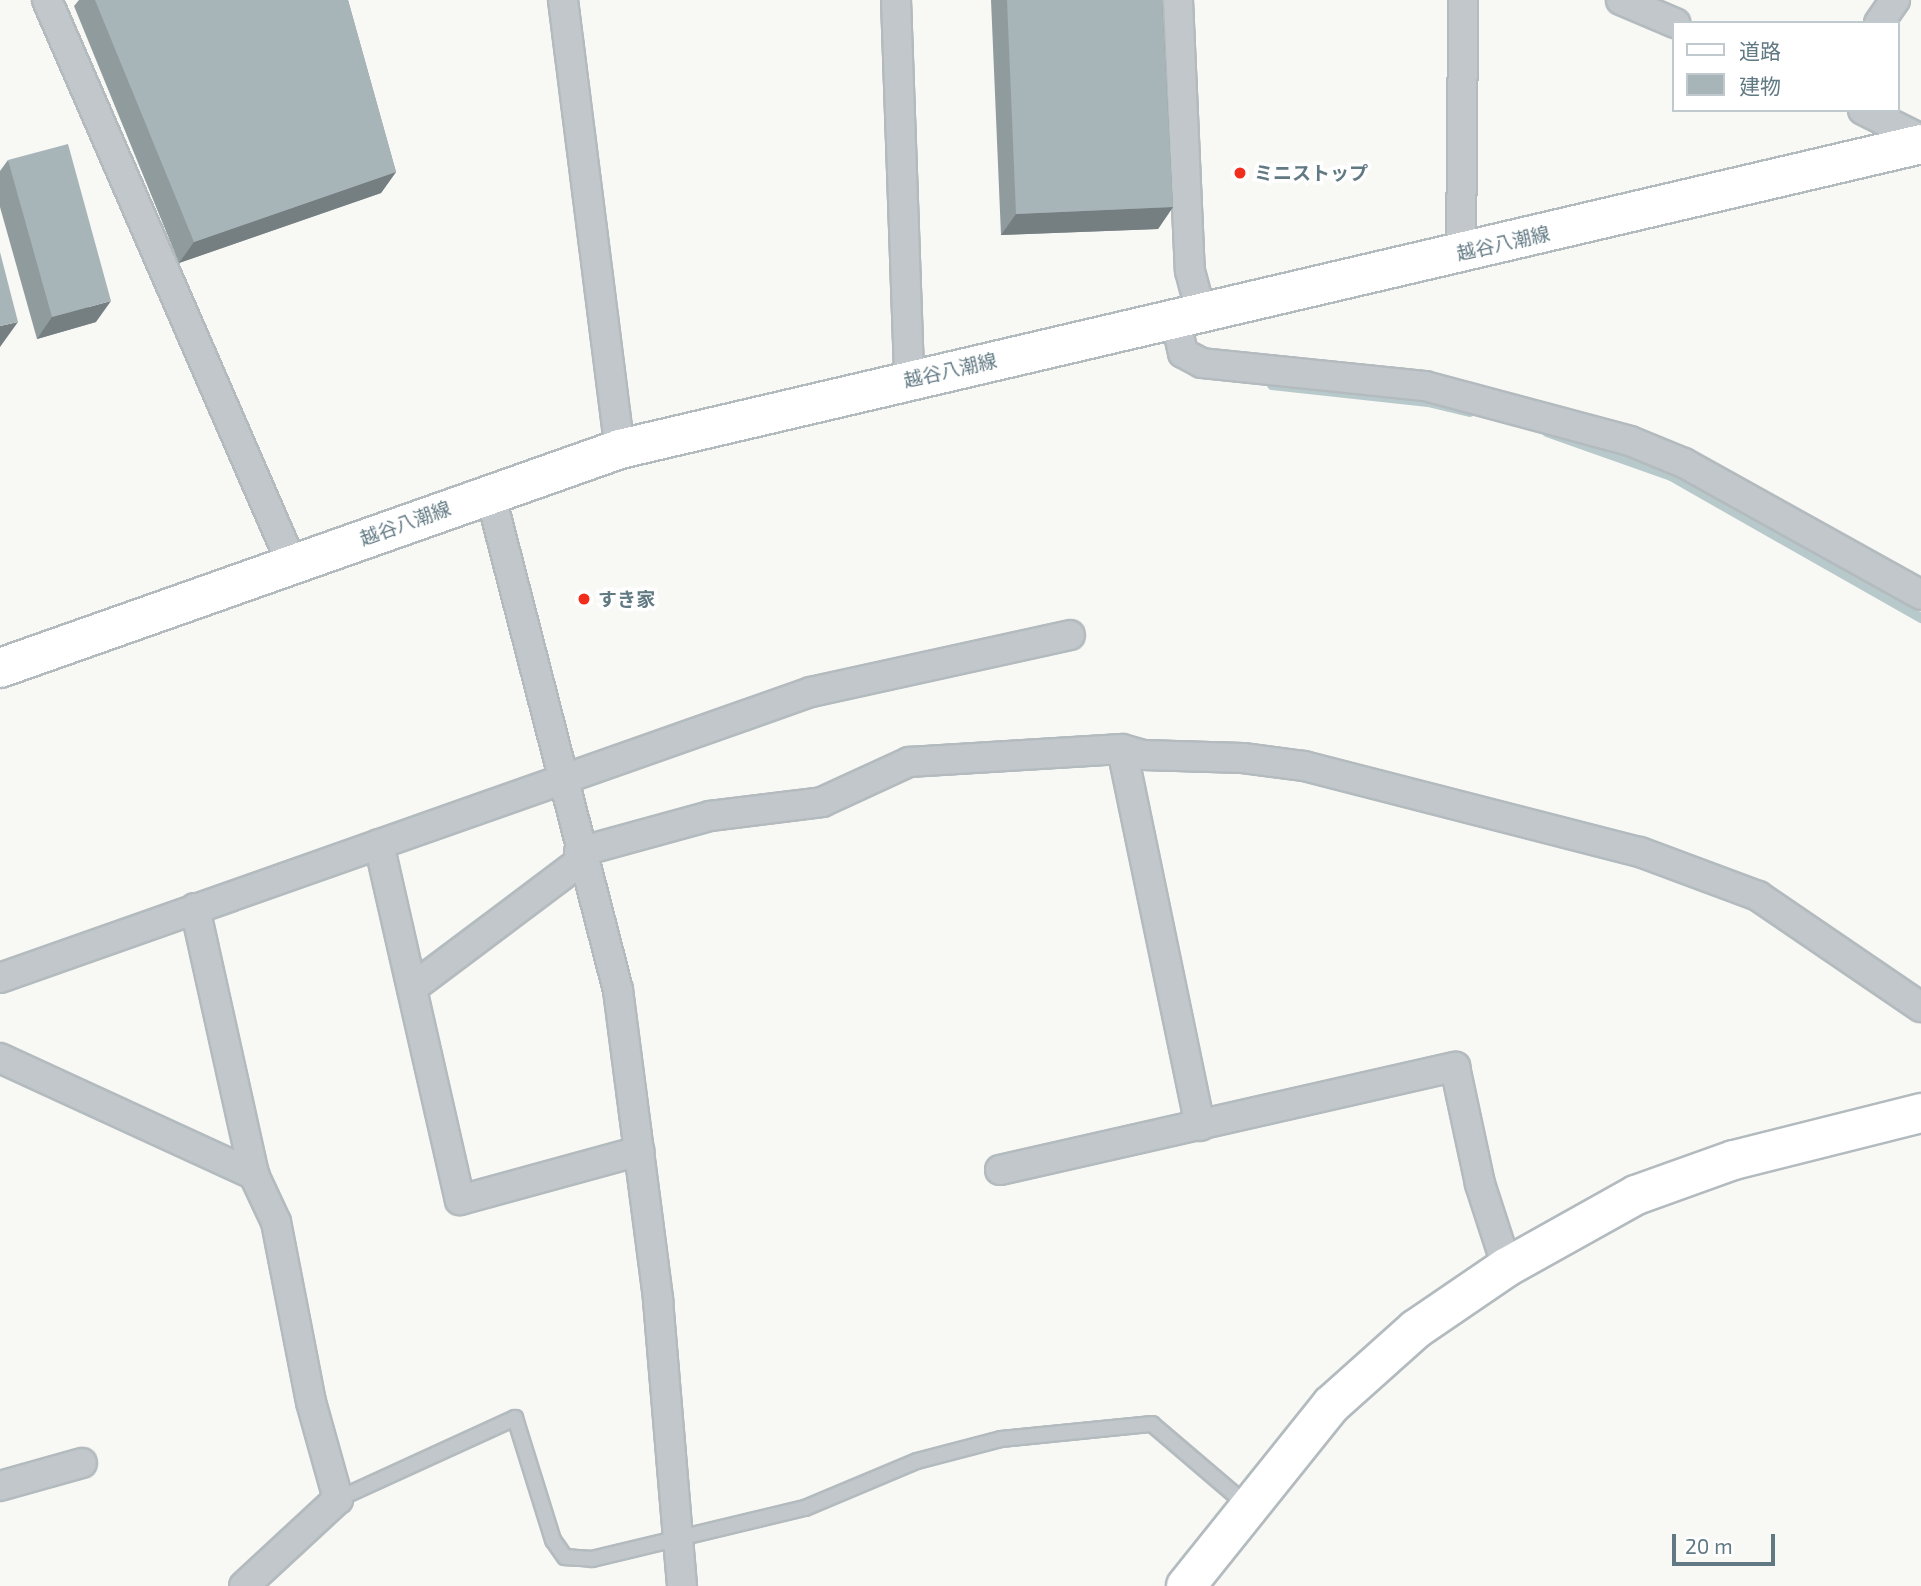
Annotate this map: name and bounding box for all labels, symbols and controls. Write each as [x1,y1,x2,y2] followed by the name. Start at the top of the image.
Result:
[1672,21,1900,112] legend
[1739,38,1781,63] text: 道路
[1739,73,1781,98] text: 建物
[1254,162,1368,184] place label: ミニストップ
[1232,165,1248,181] marker: ミニストップ
[1454,221,1552,265] street label: 越谷八潮線
[901,348,999,392] street label: 越谷八潮線
[356,496,454,550] street label: 越谷八潮線
[598,588,655,610] place label: すき家
[576,591,592,607] marker: すき家
[1676,1520,1779,1564] scale bar
[1685,1533,1733,1558] text: 20 m

